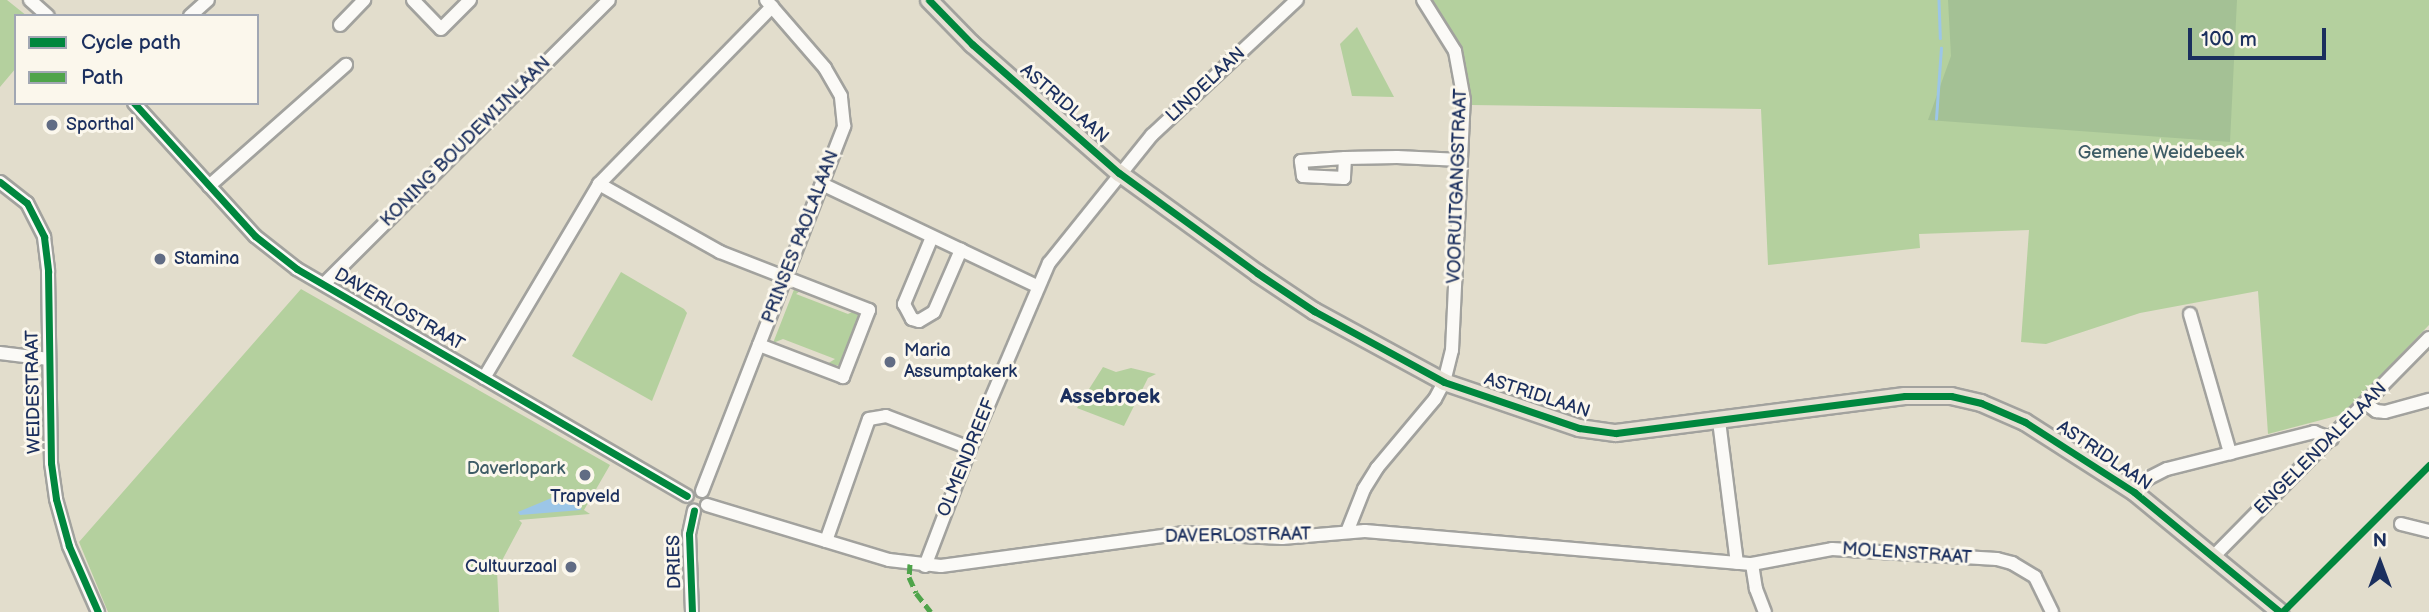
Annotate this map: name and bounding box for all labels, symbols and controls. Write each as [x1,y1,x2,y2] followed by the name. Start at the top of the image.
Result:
[14,14,259,105] legend
[2191,14,2329,58] scale bar
[2201,27,2257,52] text: 100 m
[81,30,181,55] text: Cycle path
[1162,43,1250,127] street label: LINDELAAN
[377,53,555,231] street label: KONING BOUDEWIJNLAAN
[1015,60,1113,148] street label: ASTRIDLAAN
[81,65,123,90] text: Path
[1444,88,1472,284] street label: VOORUITGANGSTRAAT
[66,114,134,136] place label: Sporthal
[44,117,60,133] marker: Sporthal
[2078,142,2244,164] park label: Gemene Weidebeek
[758,148,844,326] street label: PRINSES PAOLALAAN
[174,248,240,270] place label: Stamina
[152,251,168,267] marker: Stamina
[330,264,468,356] street label: DAVERLOSTRAAT
[22,330,46,454] street label: WEIDESTRAAT
[904,341,1017,384] place label: Maria Assumptakerk
[882,354,898,370] marker: Maria Assumptakerk
[1481,369,1593,423] street label: ASTRIDLAAN
[2250,378,2392,520] street label: ENGELENDALELAAN
[1060,384,1160,410] district label: Assebroek
[934,396,1000,520] street label: OLMENDREEF
[2052,416,2156,496] street label: ASTRIDLAAN
[467,458,565,480] park label: Daverlopark
[577,467,593,483] marker: Trapveld
[550,486,620,508] place label: Trapveld
[1165,524,1311,548] street label: DAVERLOSTRAAT
[2345,528,2415,598] north arrow
[2373,530,2387,553] text: N
[664,535,686,589] street label: DRIES
[1841,539,1973,569] street label: MOLENSTRAAT
[465,556,557,578] place label: Cultuurzaal
[563,559,579,575] marker: Cultuurzaal

